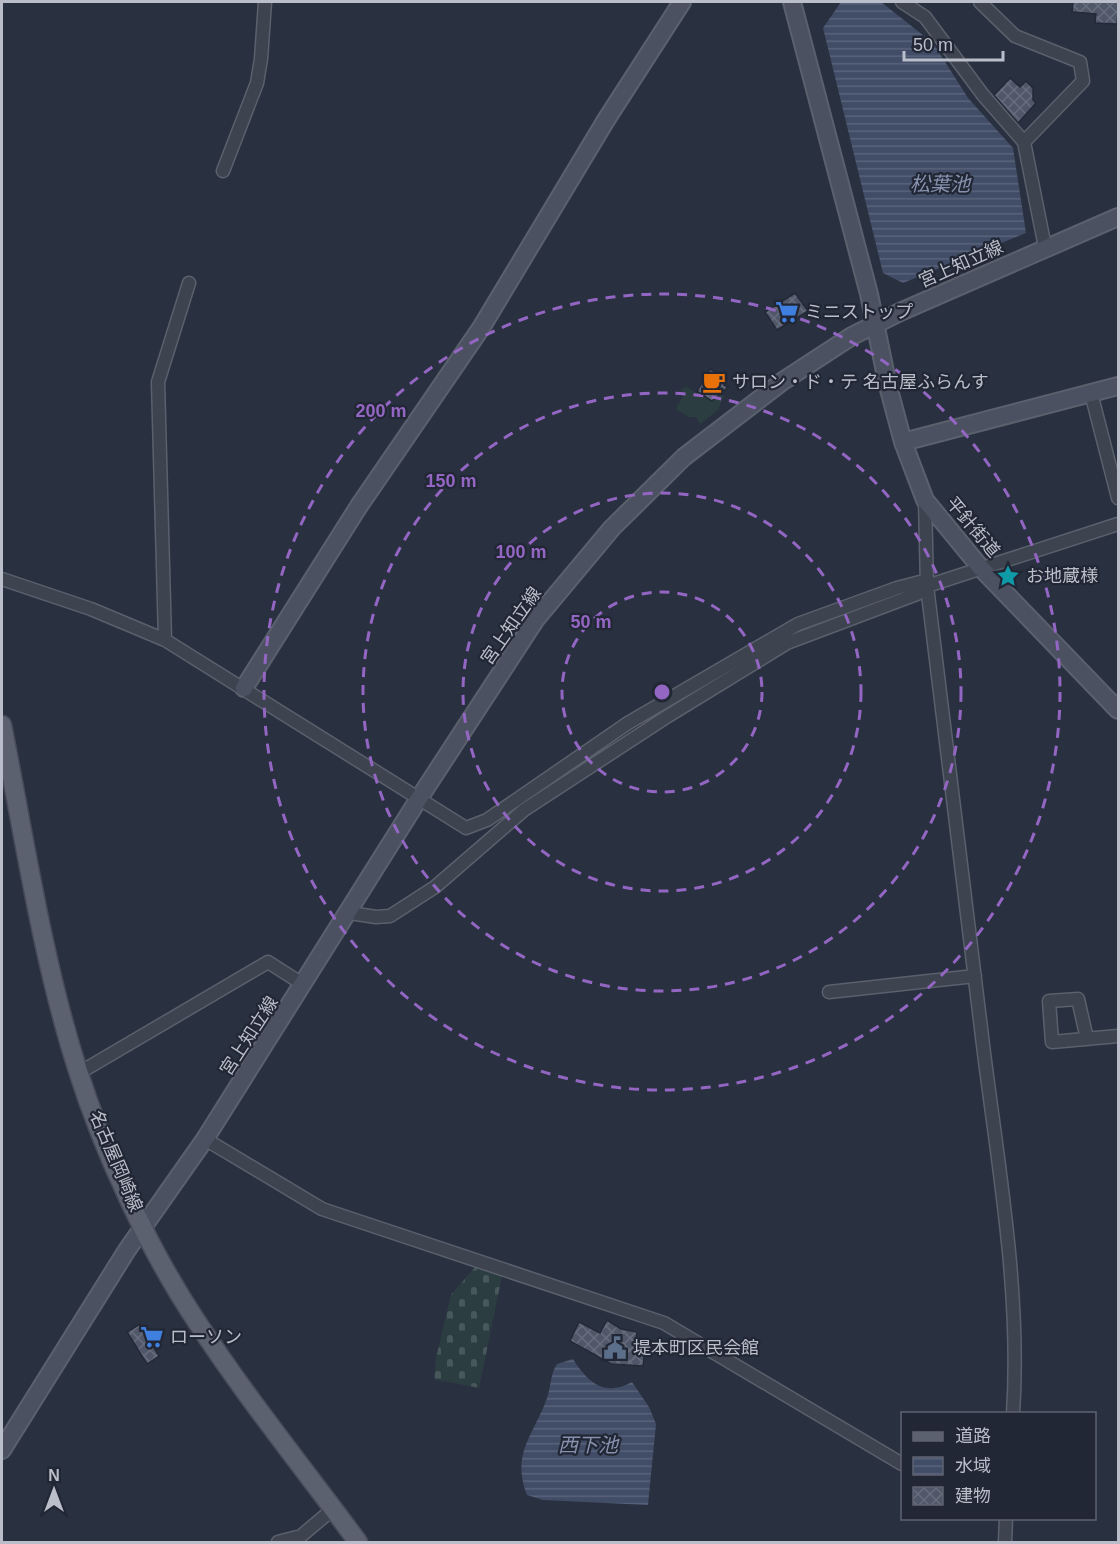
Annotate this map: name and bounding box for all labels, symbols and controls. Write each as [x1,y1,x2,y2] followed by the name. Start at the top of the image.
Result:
[904,24,1003,62] scale bar
[913,35,953,55] text: 50 m
[910,173,972,195] water label: 松葉池
[916,237,1006,291] street label: 宮上知立線
[774,299,800,325] supermarket icon: ミニストップ
[805,302,913,322] place label: ミニストップ
[701,369,727,395] cafe icon: サロン・ド・テ 名古屋ふらんす
[732,372,989,392] place label: サロン・ド・テ 名古屋ふらんす
[355,401,407,421] text: 200 m
[425,471,477,491] text: 150 m
[942,493,1004,561] street label: 平針街道
[495,542,547,562] text: 100 m
[995,563,1021,589] place icon: お地蔵様
[1026,566,1098,586] place label: お地蔵様
[477,583,545,669] street label: 宮上知立線
[570,612,612,632] text: 50 m
[652,682,672,702] centre of rings
[216,993,282,1079] street label: 宮上知立線
[86,1107,146,1215] street label: 名古屋岡崎線
[139,1324,165,1350] supermarket icon: ローソン
[170,1327,242,1347] place label: ローソン
[602,1335,628,1361] public building icon: 堤本町区民会館
[633,1338,759,1358] place label: 堤本町区民会館
[901,1412,1096,1520] legend
[955,1426,991,1446] text: 道路
[558,1434,620,1456] water label: 西下池
[955,1456,991,1476] text: 水域
[24,1460,84,1520] north arrow
[48,1467,60,1484] text: N
[955,1486,991,1506] text: 建物

